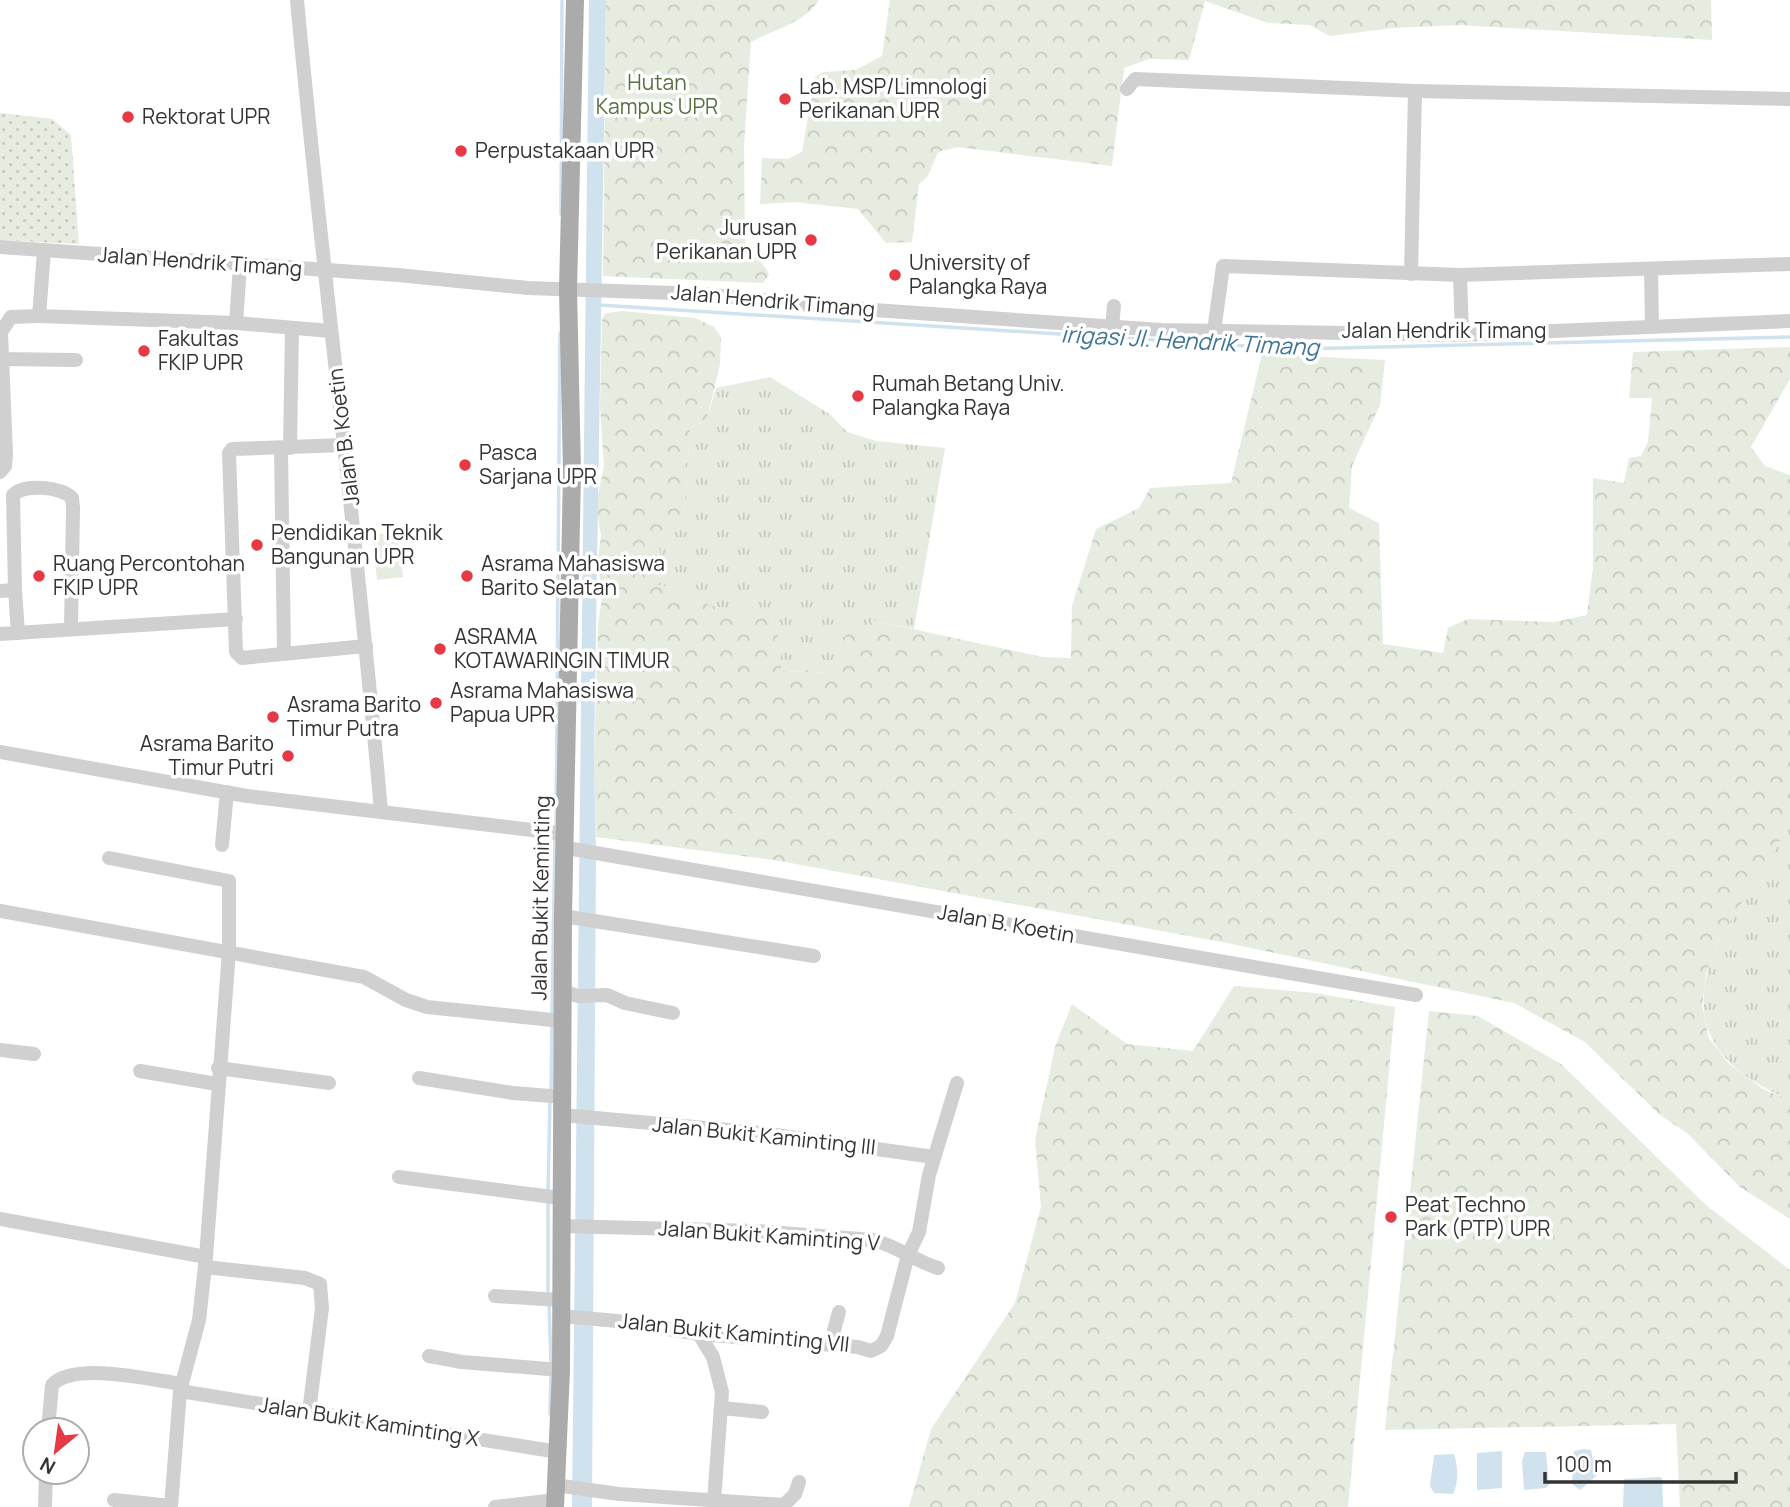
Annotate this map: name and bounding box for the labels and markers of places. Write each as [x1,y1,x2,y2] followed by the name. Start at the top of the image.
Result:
[799,72,987,124] place label: Lab. MSP/Limnologi Perikanan UPR
[777,91,793,107] marker: Lab. MSP/Limnologi Perikanan UPR
[142,102,270,130] place label: Rektorat UPR
[120,109,136,125] marker: Rektorat UPR
[475,136,655,164] place label: Perpustakaan UPR
[453,143,469,159] marker: Perpustakaan UPR
[656,213,797,265] place label: Jurusan Perikanan UPR
[803,232,819,248] marker: Jurusan Perikanan UPR
[909,248,1047,300] place label: University of Palangka Raya
[887,267,903,283] marker: University of Palangka Raya
[158,324,244,376] place label: Fakultas FKIP UPR
[136,343,152,359] marker: Fakultas FKIP UPR
[872,369,1065,421] place label: Rumah Betang Univ. Palangka Raya
[850,388,866,404] marker: Rumah Betang Univ. Palangka Raya
[479,438,597,490] place label: Pasca Sarjana UPR
[457,457,473,473] marker: Pasca Sarjana UPR
[271,518,443,570] place label: Pendidikan Teknik Bangunan UPR
[249,537,265,553] marker: Pendidikan Teknik Bangunan UPR
[53,549,245,601] place label: Ruang Percontohan FKIP UPR
[481,549,665,601] place label: Asrama Mahasiswa Barito Selatan
[31,568,47,584] marker: Ruang Percontohan FKIP UPR
[459,568,475,584] marker: Asrama Mahasiswa Barito Selatan
[454,622,670,674] place label: ASRAMA KOTAWARINGIN TIMUR
[432,641,448,657] marker: ASRAMA KOTAWARINGIN TIMUR
[450,676,634,728] place label: Asrama Mahasiswa Papua UPR
[287,690,421,742] place label: Asrama Barito Timur Putra
[428,695,444,711] marker: Asrama Mahasiswa Papua UPR
[265,709,281,725] marker: Asrama Barito Timur Putra
[140,729,274,781] place label: Asrama Barito Timur Putri
[280,748,296,764] marker: Asrama Barito Timur Putri
[1405,1190,1550,1242] place label: Peat Techno Park (PTP) UPR
[1383,1209,1399,1225] marker: Peat Techno Park (PTP) UPR

